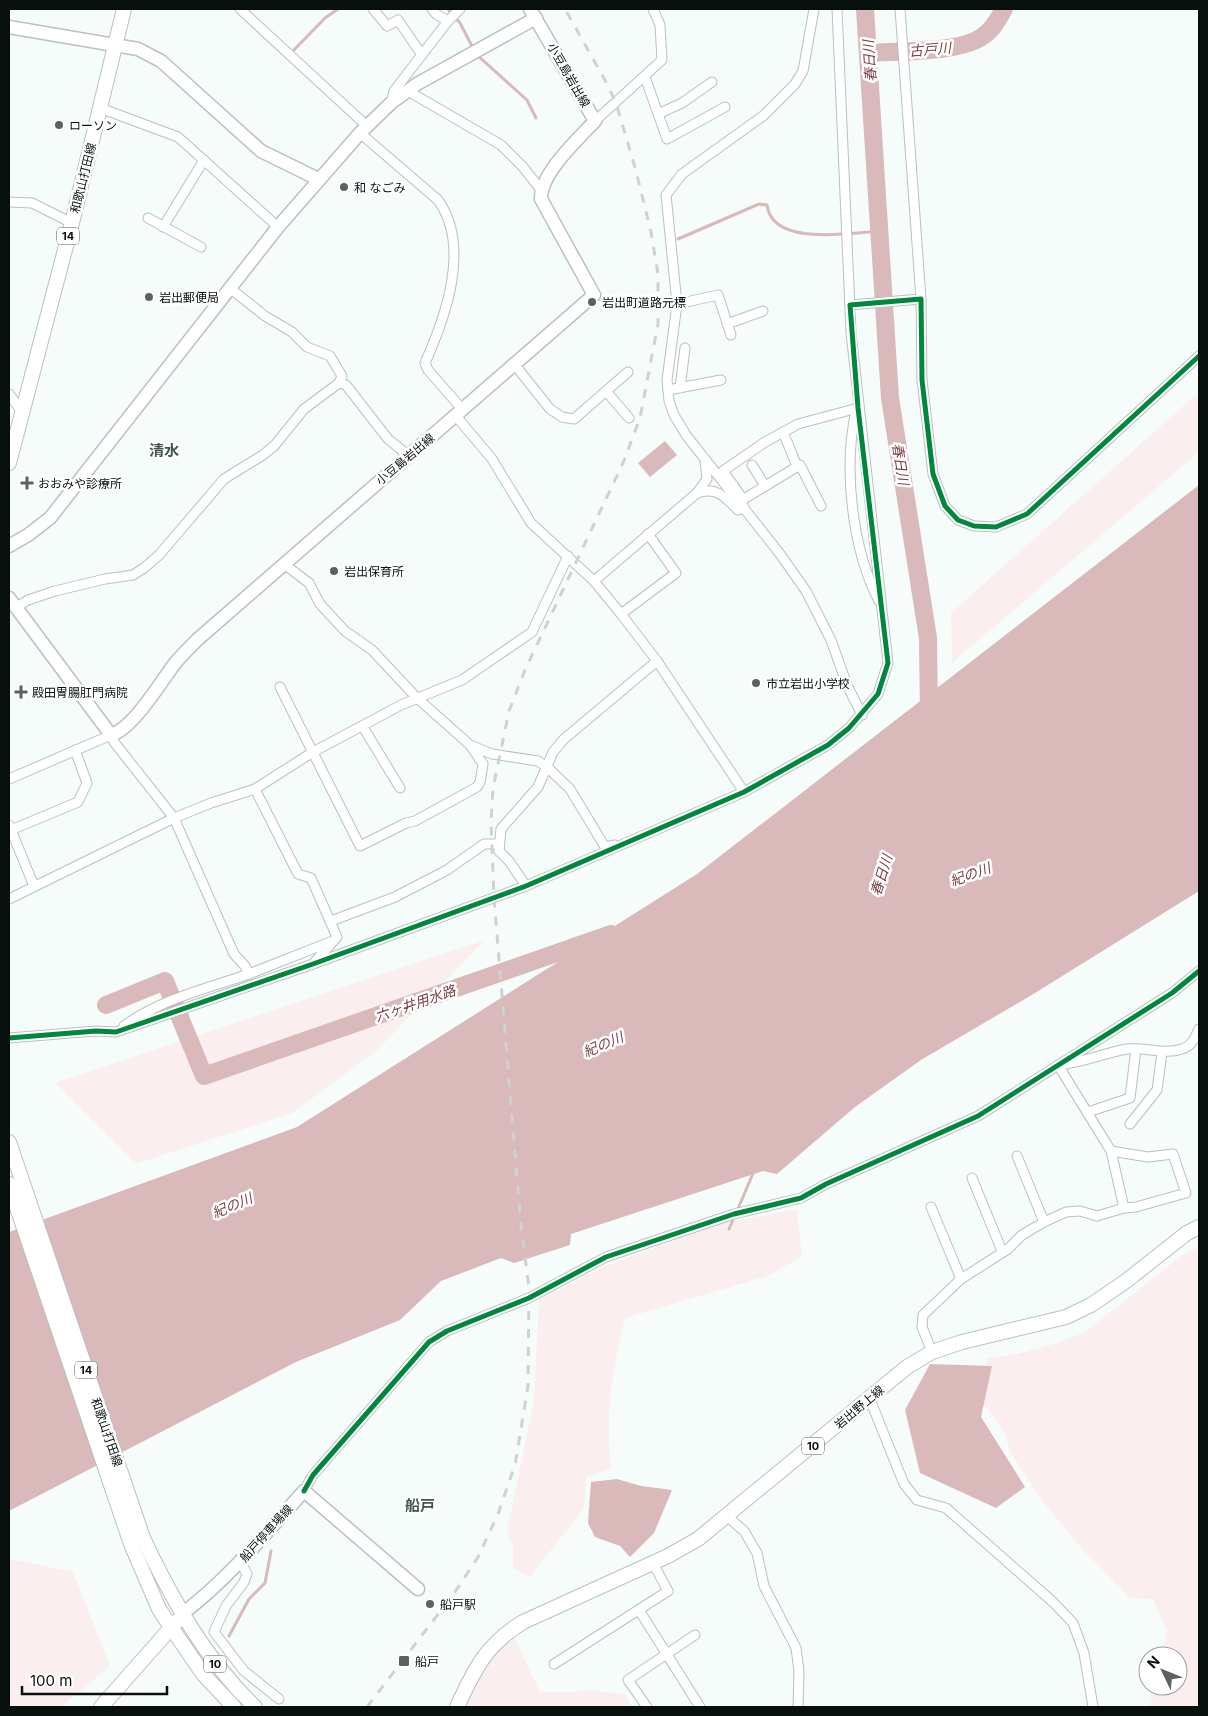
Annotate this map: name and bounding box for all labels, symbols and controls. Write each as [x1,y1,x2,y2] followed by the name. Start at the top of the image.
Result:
[859,37,879,83] water label: 春日川
[908,39,954,59] water label: 古戸川
[545,40,593,110] street label: 小豆島岩出線
[69,118,117,133] place label: ローソン
[53,119,65,131] marker: ローソン
[67,141,99,215] street label: 和歌山打田線
[354,180,405,195] place label: 和 なごみ
[338,181,350,193] marker: 和 なごみ
[57,228,79,245] road number: 14
[159,290,219,305] place label: 岩出郵便局
[143,291,155,303] marker: 岩出郵便局
[602,295,686,310] place label: 岩出町道路元標
[586,296,598,308] marker: 岩出町道路元標
[373,430,437,488] street label: 小豆島岩出線
[149,441,179,460] district label: 清水
[889,442,913,488] water label: 春日川
[20,476,34,490] marker: おおみや診療所
[38,476,122,491] place label: おおみや診療所
[344,564,404,579] place label: 岩出保育所
[328,565,340,577] marker: 岩出保育所
[766,676,850,691] place label: 市立岩出小学校
[750,677,762,689] marker: 市立岩出小学校
[14,685,28,699] marker: 殿田胃腸肛門病院
[32,685,128,700] place label: 殿田胃腸肛門病院
[867,851,896,898] water label: 春日川
[947,858,995,889] water label: 紀の川
[373,981,458,1025] water label: 六ヶ井用水路
[580,1027,627,1060] water label: 紀の川
[209,1188,256,1221] water label: 紀の川
[75,1362,97,1378] road number: 14
[831,1382,887,1432] street label: 岩出野上線
[88,1396,126,1468] street label: 和歌山打田線
[802,1438,824,1454] road number: 10
[405,1496,435,1515] district label: 船戸
[236,1501,296,1565] street label: 船戸停車場線
[440,1597,476,1612] place label: 船戸駅
[424,1598,436,1610] marker: 船戸駅
[1138,1646,1188,1696] north arrow
[1143,1652,1163,1671] text: N
[397,1654,411,1668] marker: 船戸
[415,1654,439,1669] place label: 船戸
[204,1656,226,1672] road number: 10
[22,1664,168,1696] scale bar
[30,1671,72,1690] text: 100 m

